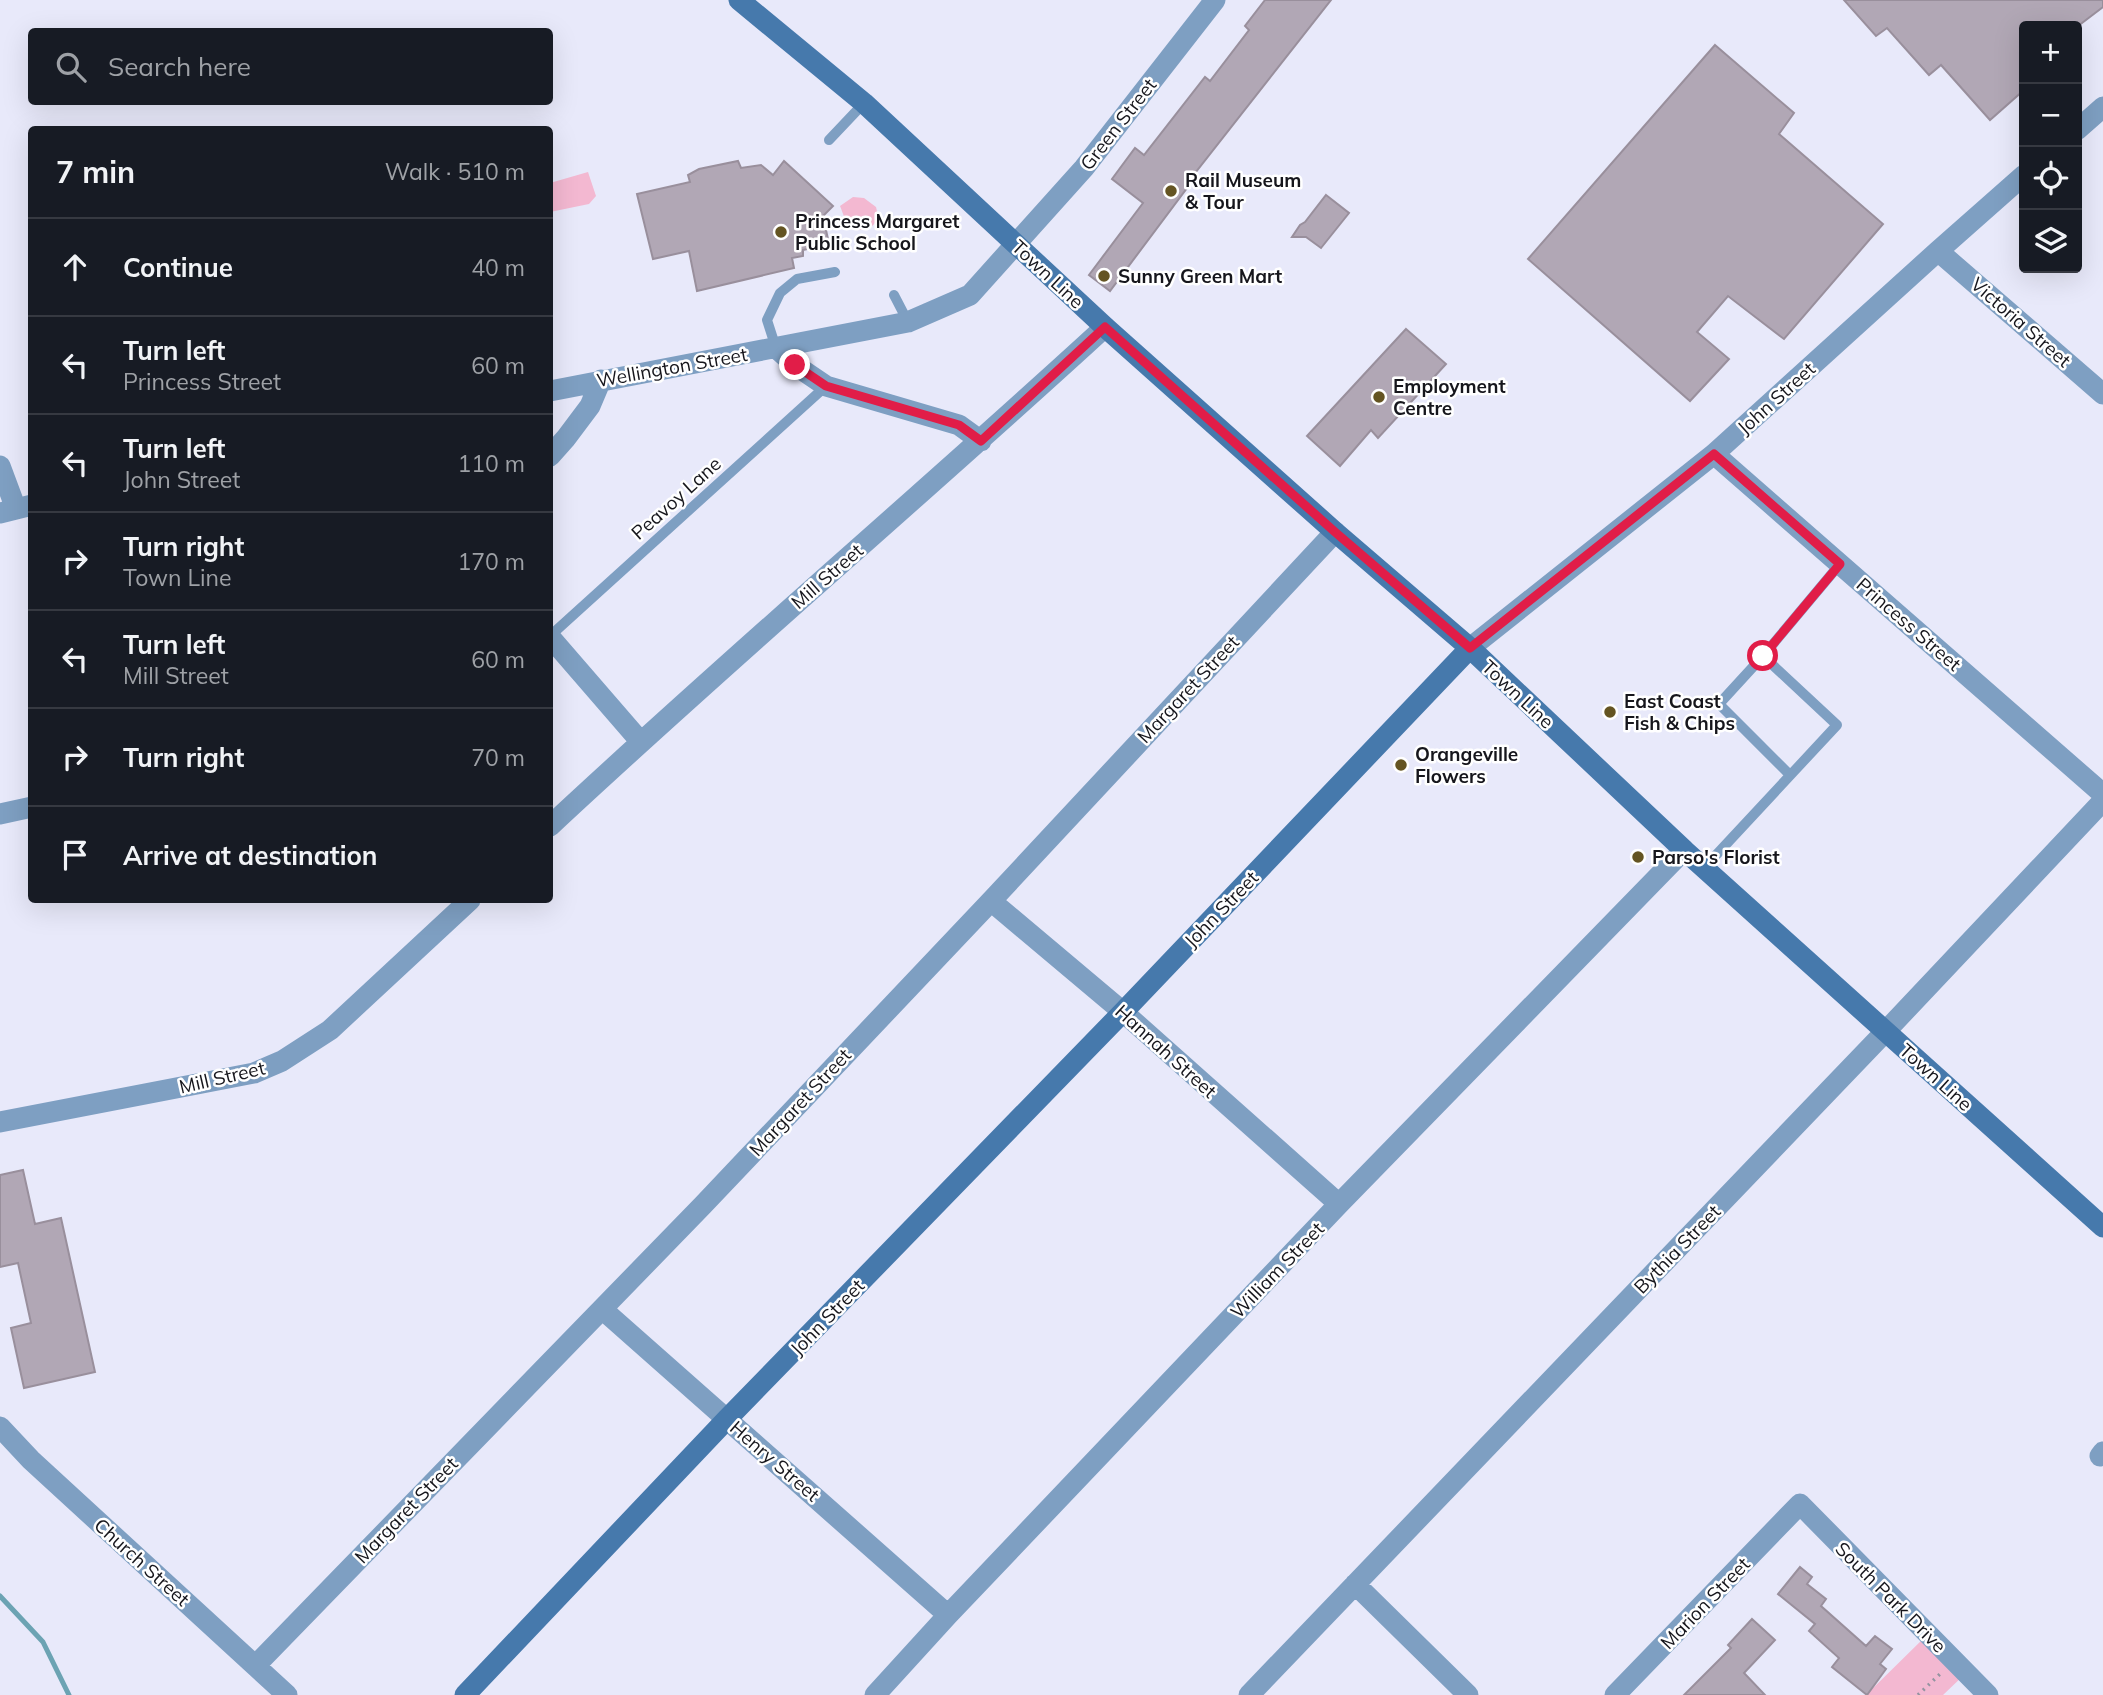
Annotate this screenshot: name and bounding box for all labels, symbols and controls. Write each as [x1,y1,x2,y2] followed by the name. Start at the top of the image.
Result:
[2019,21,2082,273] map controls
[2019,21,2082,84] button: +
[28,28,553,105] search box
[52,48,90,86] icon: search
[108,50,251,83] text: Search here
[1075,73,1162,175] street label: Green Street
[2019,84,2082,147] button: −
[2019,147,2082,210] button: locate
[56,153,135,191] text: 7 min
[385,157,525,186] text: Walk · 510 m
[1185,168,1301,214] place label: Rail Museum & Tour
[1163,183,1179,199] marker: Rail Museum & Tour
[795,209,960,255] place label: Princess Margaret Public School
[2019,210,2082,273] button: layers
[773,224,789,240] marker: Princess Margaret Public School
[1007,235,1089,313] street label: Town Line
[56,248,94,286] icon: ahead
[123,251,233,284] text: Continue
[471,253,525,282] text: 40 m
[1118,264,1282,288] place label: Sunny Green Mart
[1096,268,1112,284] marker: Sunny Green Mart
[1966,272,2076,372] street label: Victoria Street
[123,334,225,367] text: Turn left
[595,342,750,392] street label: Wellington Street
[56,346,94,384] icon: left
[779,349,810,380] route end
[471,351,525,380] text: 60 m
[1732,356,1820,439] street label: John Street
[123,367,281,396] text: Princess Street
[1393,374,1506,420] place label: Employment Centre
[1371,389,1387,405] marker: Employment Centre
[123,432,225,465] text: Turn left
[56,444,94,482] icon: left
[457,449,525,478] text: 110 m
[626,451,726,545] street label: Peavoy Lane
[123,465,240,494] text: John Street
[123,530,244,563] text: Turn right
[786,538,868,614] street label: Mill Street
[56,542,94,580] icon: right
[457,547,525,576] text: 170 m
[123,563,232,592] text: Town Line
[1852,572,1966,676] street label: Princess Street
[123,628,225,661] text: Turn left
[1132,630,1244,748] street label: Margaret Street
[56,640,94,678] icon: left
[1747,640,1778,671] route start
[471,645,525,674] text: 60 m
[1477,655,1559,733] street label: Town Line
[123,661,229,690] text: Mill Street
[1624,689,1735,735] place label: East Coast Fish & Chips
[1602,704,1618,720] marker: East Coast Fish & Chips
[56,738,94,776] icon: right
[123,741,244,774] text: Turn right
[1415,742,1518,788] place label: Orangeville Flowers
[471,743,525,772] text: 70 m
[1393,757,1409,773] marker: Orangeville Flowers
[56,836,94,874] icon: arrive
[123,839,378,872] text: Arrive at destination
[1652,845,1780,869] place label: Parso's Florist
[1630,849,1646,865] marker: Parso's Florist
[1179,866,1264,952] street label: John Street
[1110,999,1222,1103] street label: Hannah Street
[1895,1038,1977,1116] street label: Town Line
[744,1043,856,1161] street label: Margaret Street
[177,1055,268,1099] street label: Mill Street
[1629,1199,1726,1298] street label: Bythia Street
[1225,1217,1329,1323] street label: William Street
[785,1274,870,1360] street label: John Street
[725,1416,825,1507] street label: Henry Street
[349,1452,463,1568] street label: Margaret Street
[89,1513,195,1611] street label: Church Street
[1830,1536,1952,1658] street label: South Park Drive
[1655,1552,1755,1654] street label: Marion Street

